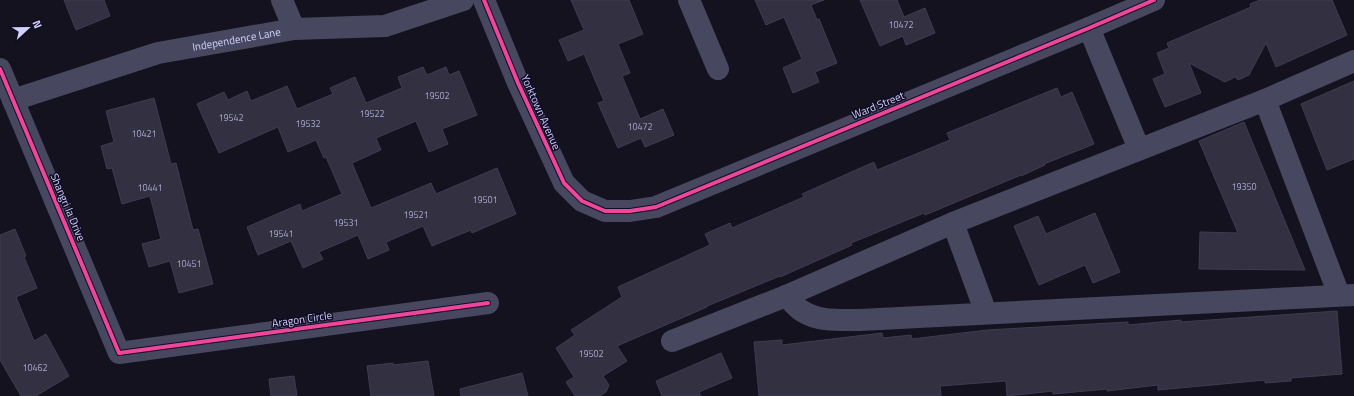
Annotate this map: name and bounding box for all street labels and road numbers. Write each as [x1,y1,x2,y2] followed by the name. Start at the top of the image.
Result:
[191,23,282,55] street label: Independence Lane
[517,72,565,153] street label: Yorktown Avenue
[849,87,907,123] street label: Ward Street
[47,171,90,244] street label: Shangri la Drive
[271,307,334,331] street label: Aragon Circle

